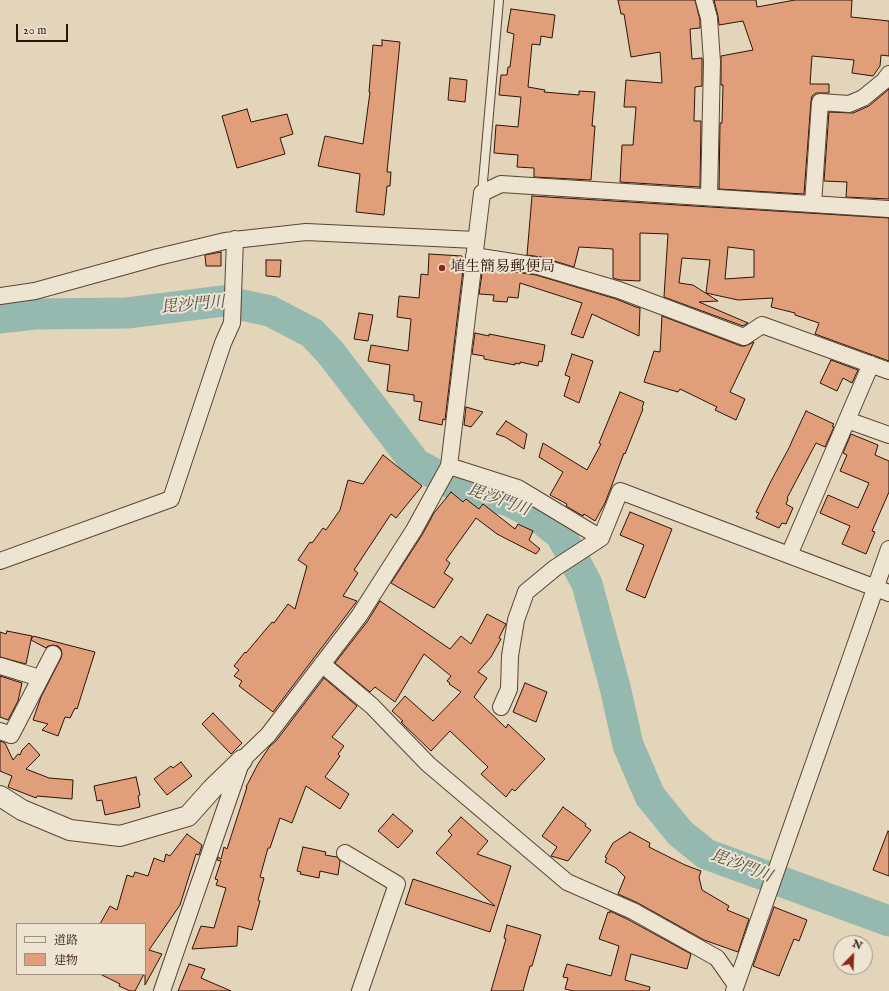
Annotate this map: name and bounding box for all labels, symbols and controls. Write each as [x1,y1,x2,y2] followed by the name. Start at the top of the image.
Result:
[18,16,70,42] scale bar
[23,23,46,38] text: 20 m
[450,259,555,277] place label: 埴生簡易郵便局
[437,263,447,273] marker: 埴生簡易郵便局
[160,294,226,318] water label: 毘沙門川
[465,481,531,521] water label: 毘沙門川
[708,847,774,887] water label: 毘沙門川
[16,923,146,975] legend
[54,933,78,948] text: 道路
[833,935,873,975] north arrow
[850,937,864,953] text: N
[54,953,78,968] text: 建物

